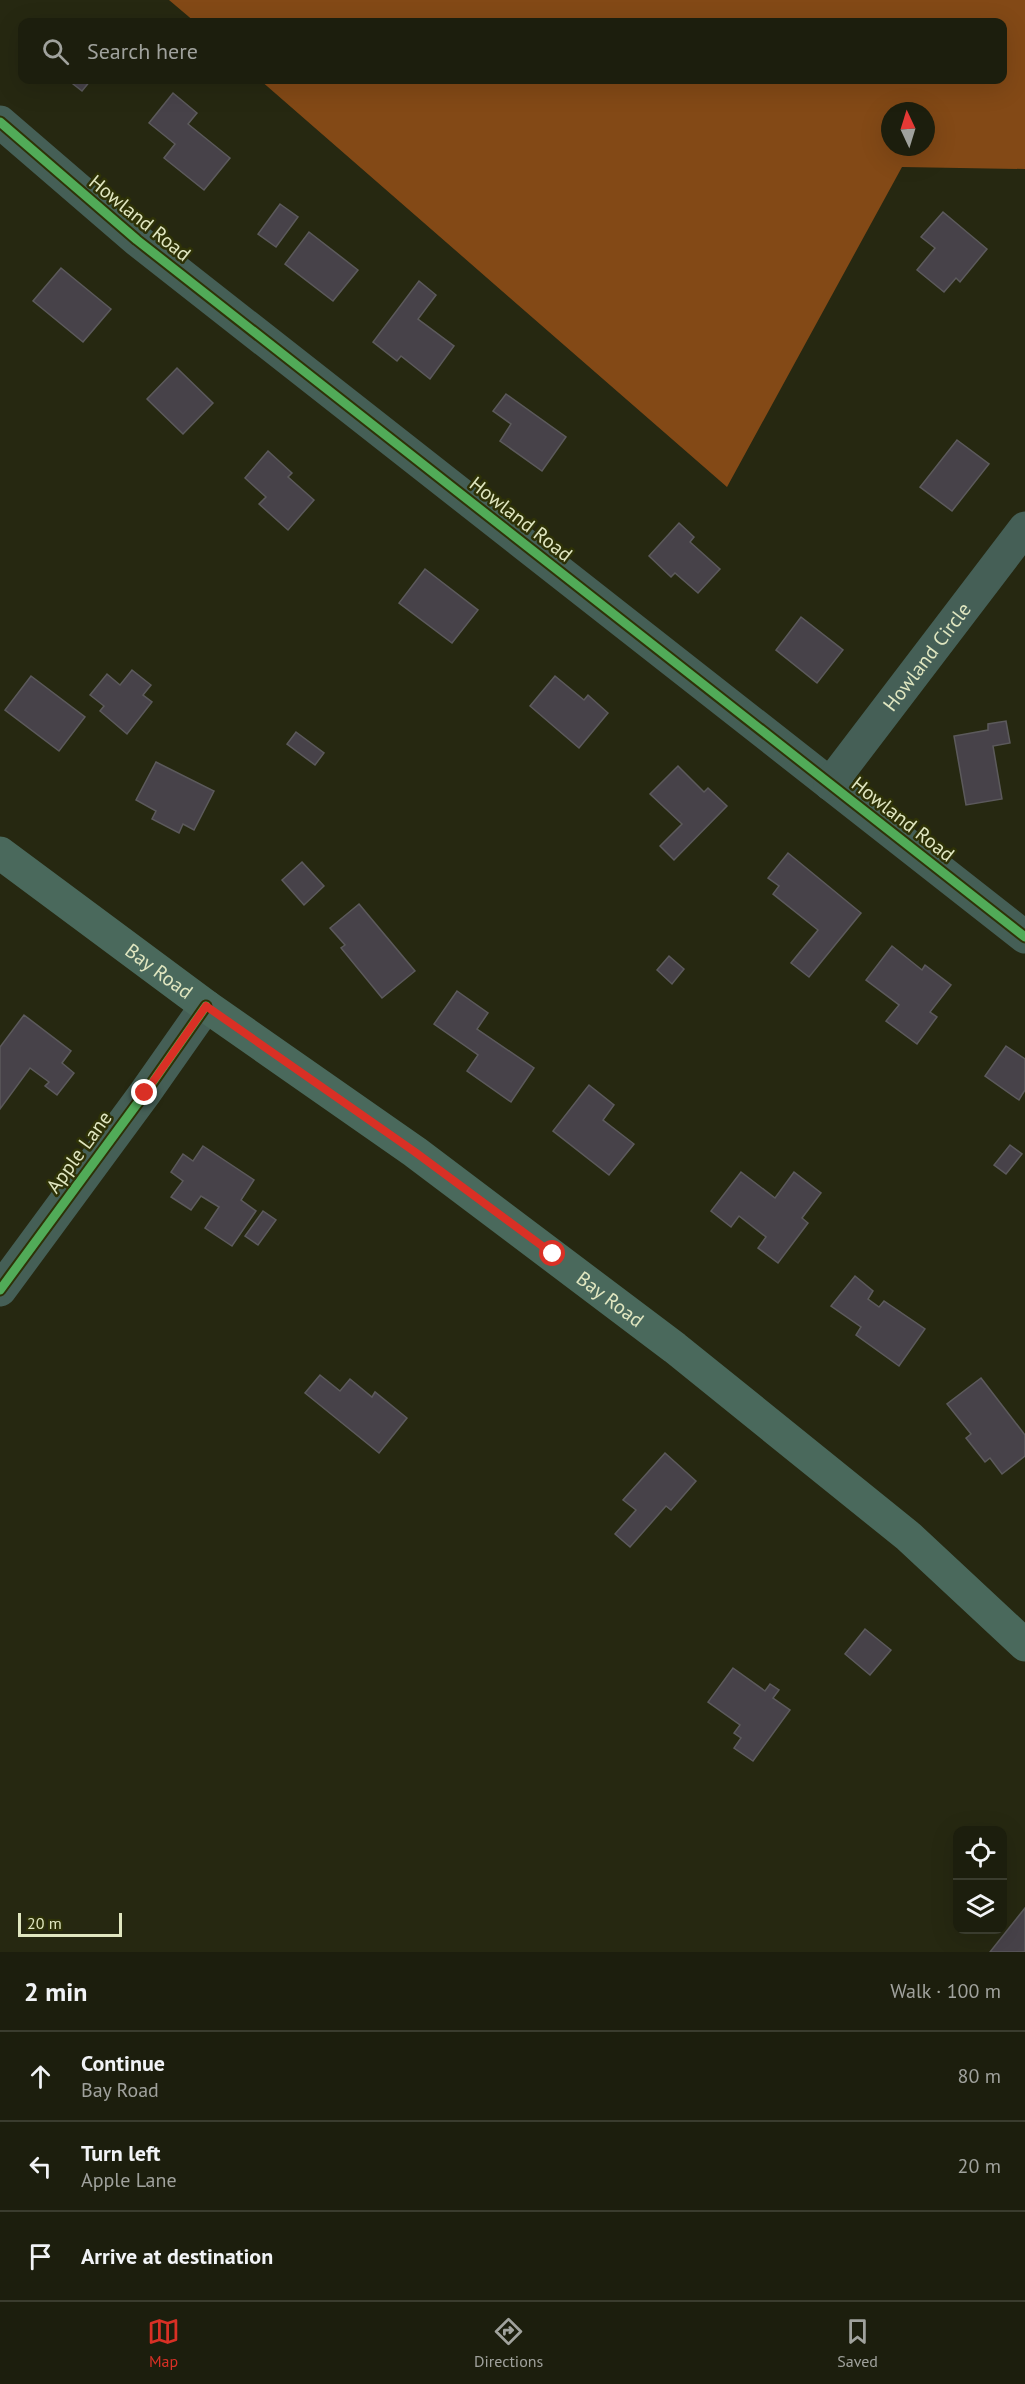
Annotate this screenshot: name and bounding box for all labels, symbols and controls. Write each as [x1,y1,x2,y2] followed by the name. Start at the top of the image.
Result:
[18,18,1007,84] search box
[39,35,72,68] icon: search
[87,37,198,65] text: Search here
[881,102,935,156] north arrow
[84,169,196,267] street label: Howland Road
[464,471,578,567] street label: Howland Road
[877,597,977,716] street label: Howland Circle
[846,771,960,867] street label: Howland Road
[120,937,198,1005] street label: Bay Road
[131,1079,157,1105] route end
[40,1106,118,1198] street label: Apple Lane
[539,1240,565,1266] route start
[571,1265,649,1333] street label: Bay Road
[953,1826,1007,1934] map controls
[953,1826,1007,1880] button: locate
[953,1880,1007,1934] button: layers
[18,1910,122,1938] scale bar
[27,1913,62,1933] text: 20 m
[24,1975,87,2008] text: 2 min
[890,1978,1001,2004] text: Walk · 100 m
[81,2049,165,2077] text: Continue
[24,2060,57,2093] icon: ahead
[958,2063,1001,2089] text: 80 m
[81,2077,159,2103] text: Bay Road
[81,2139,161,2167] text: Turn left
[24,2150,57,2183] icon: left
[958,2153,1001,2179] text: 20 m
[81,2167,177,2193] text: Apple Lane
[24,2240,57,2273] icon: arrive
[81,2242,273,2270] text: Arrive at destination
[147,2315,180,2371] tab: Map
[474,2315,543,2371] tab: Directions
[837,2315,878,2371] tab: Saved

